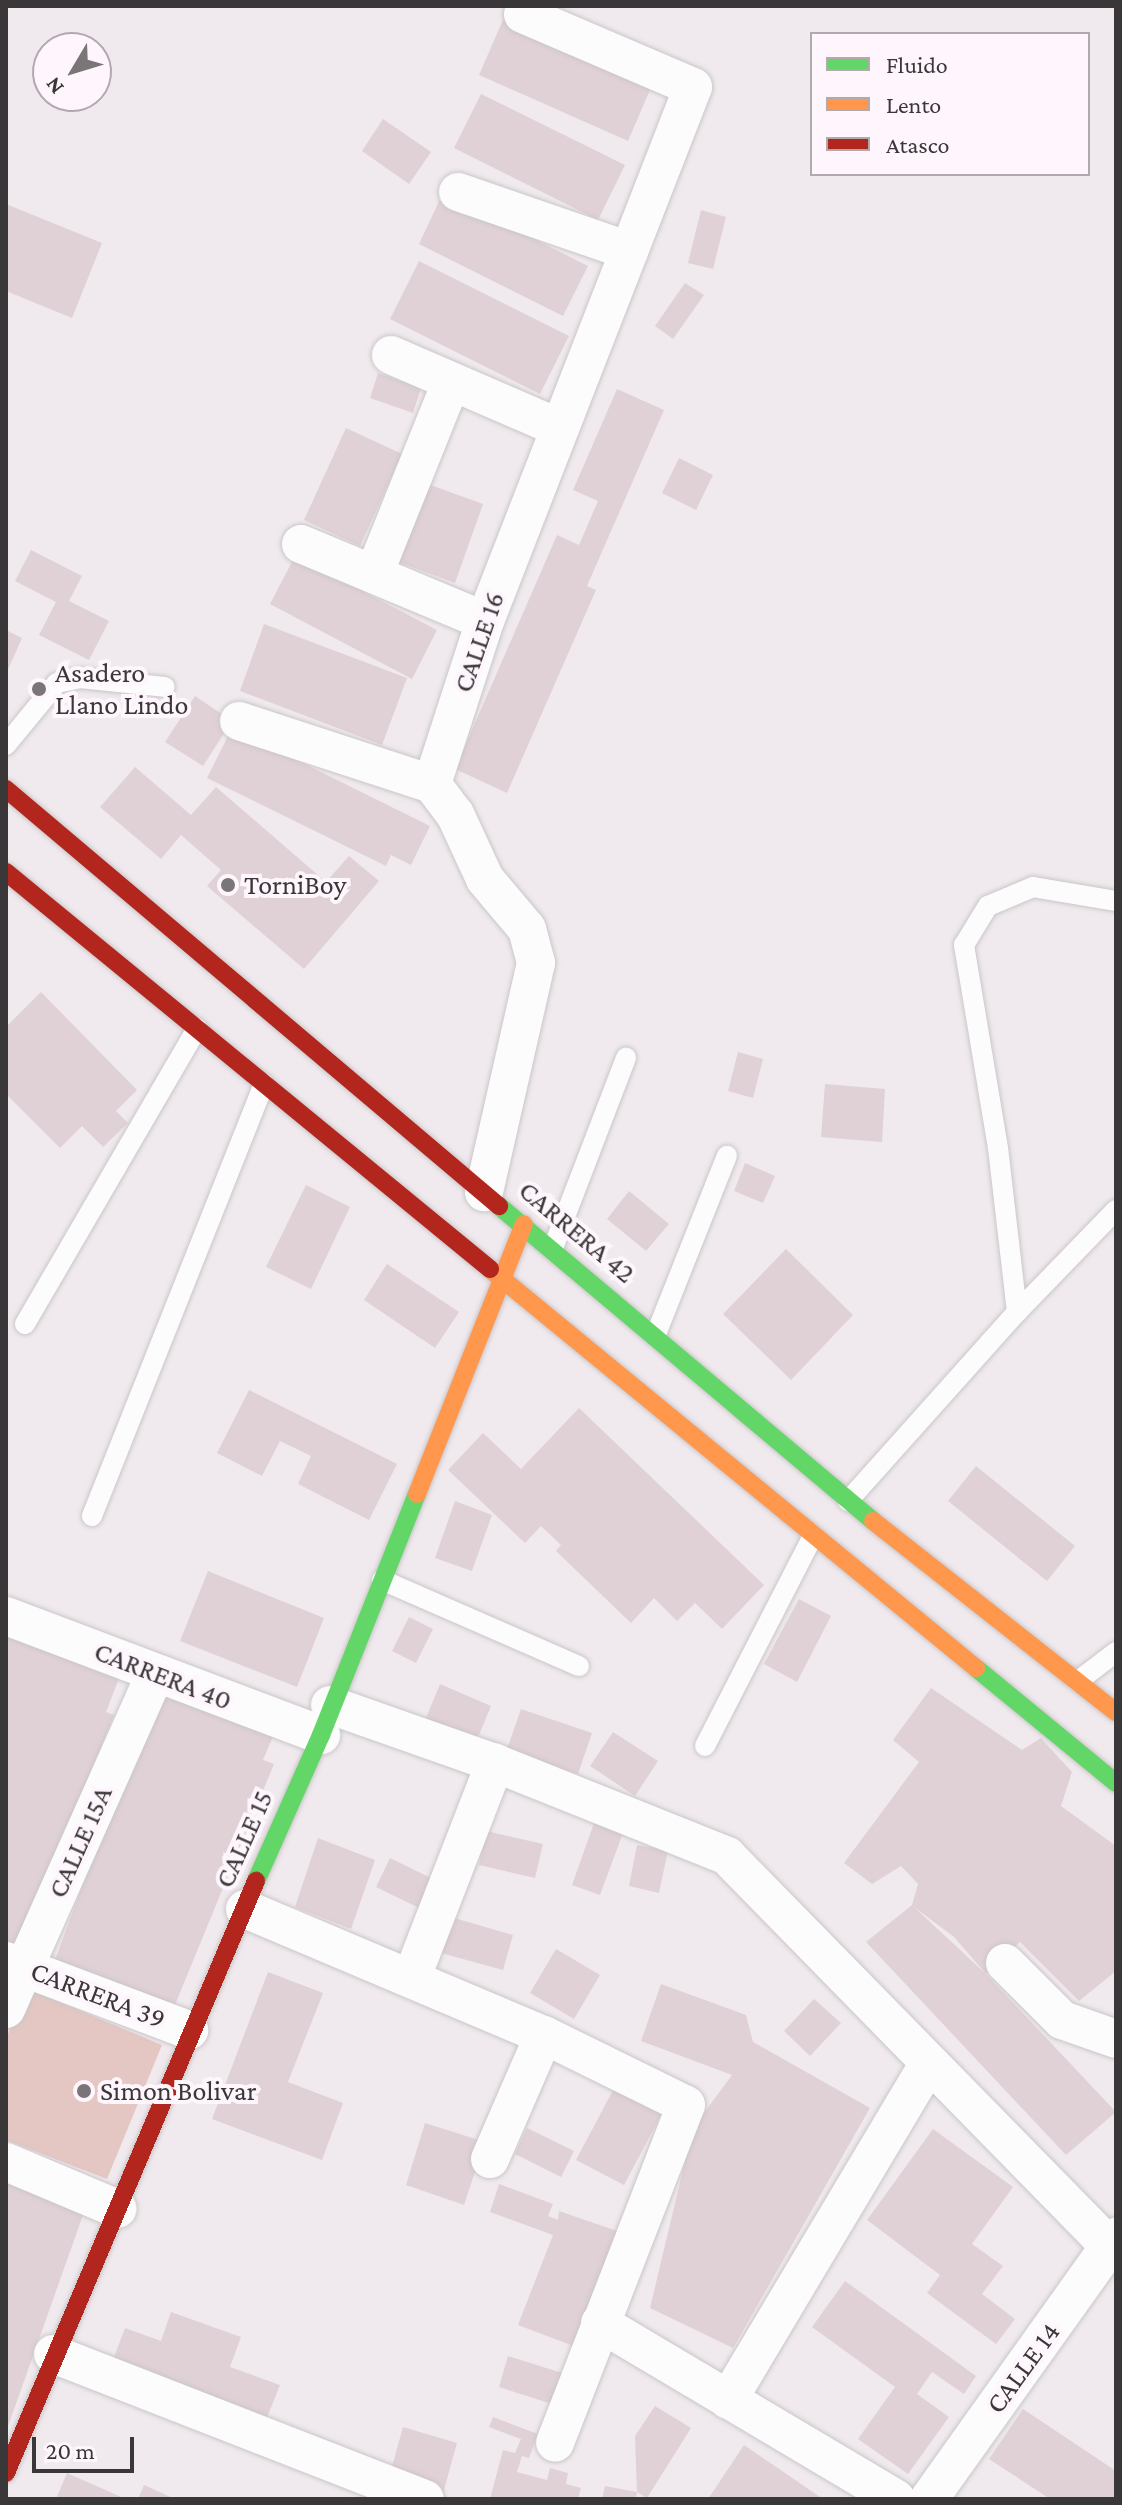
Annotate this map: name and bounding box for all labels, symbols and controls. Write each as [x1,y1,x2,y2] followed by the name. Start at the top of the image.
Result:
[32,32,112,112] north arrow
[810,32,1090,176] legend
[886,51,948,78] text: Fluido
[40,72,69,99] text: N
[886,91,941,118] text: Lento
[886,131,950,158] text: Atasco
[446,587,512,697] street label: CALLE 16
[55,656,188,722] place label: Asadero Llano Lindo
[30,680,48,698] marker: Asadero Llano Lindo
[244,868,346,902] place label: TorniBoy
[219,876,237,894] marker: TorniBoy
[512,1174,642,1290] street label: CARRERA 42
[90,1634,236,1718] street label: CARRERA 40
[41,1781,119,1903] street label: CALLE 15A
[208,1785,280,1893] street label: CALLE 15
[26,1954,170,2036] street label: CARRERA 39
[100,2074,257,2108] place label: Simon Bolivar
[75,2082,93,2100] marker: Simon Bolivar
[979,2316,1067,2420] street label: CALLE 14
[36,2421,138,2471] scale bar
[46,2437,95,2464] text: 20 m

